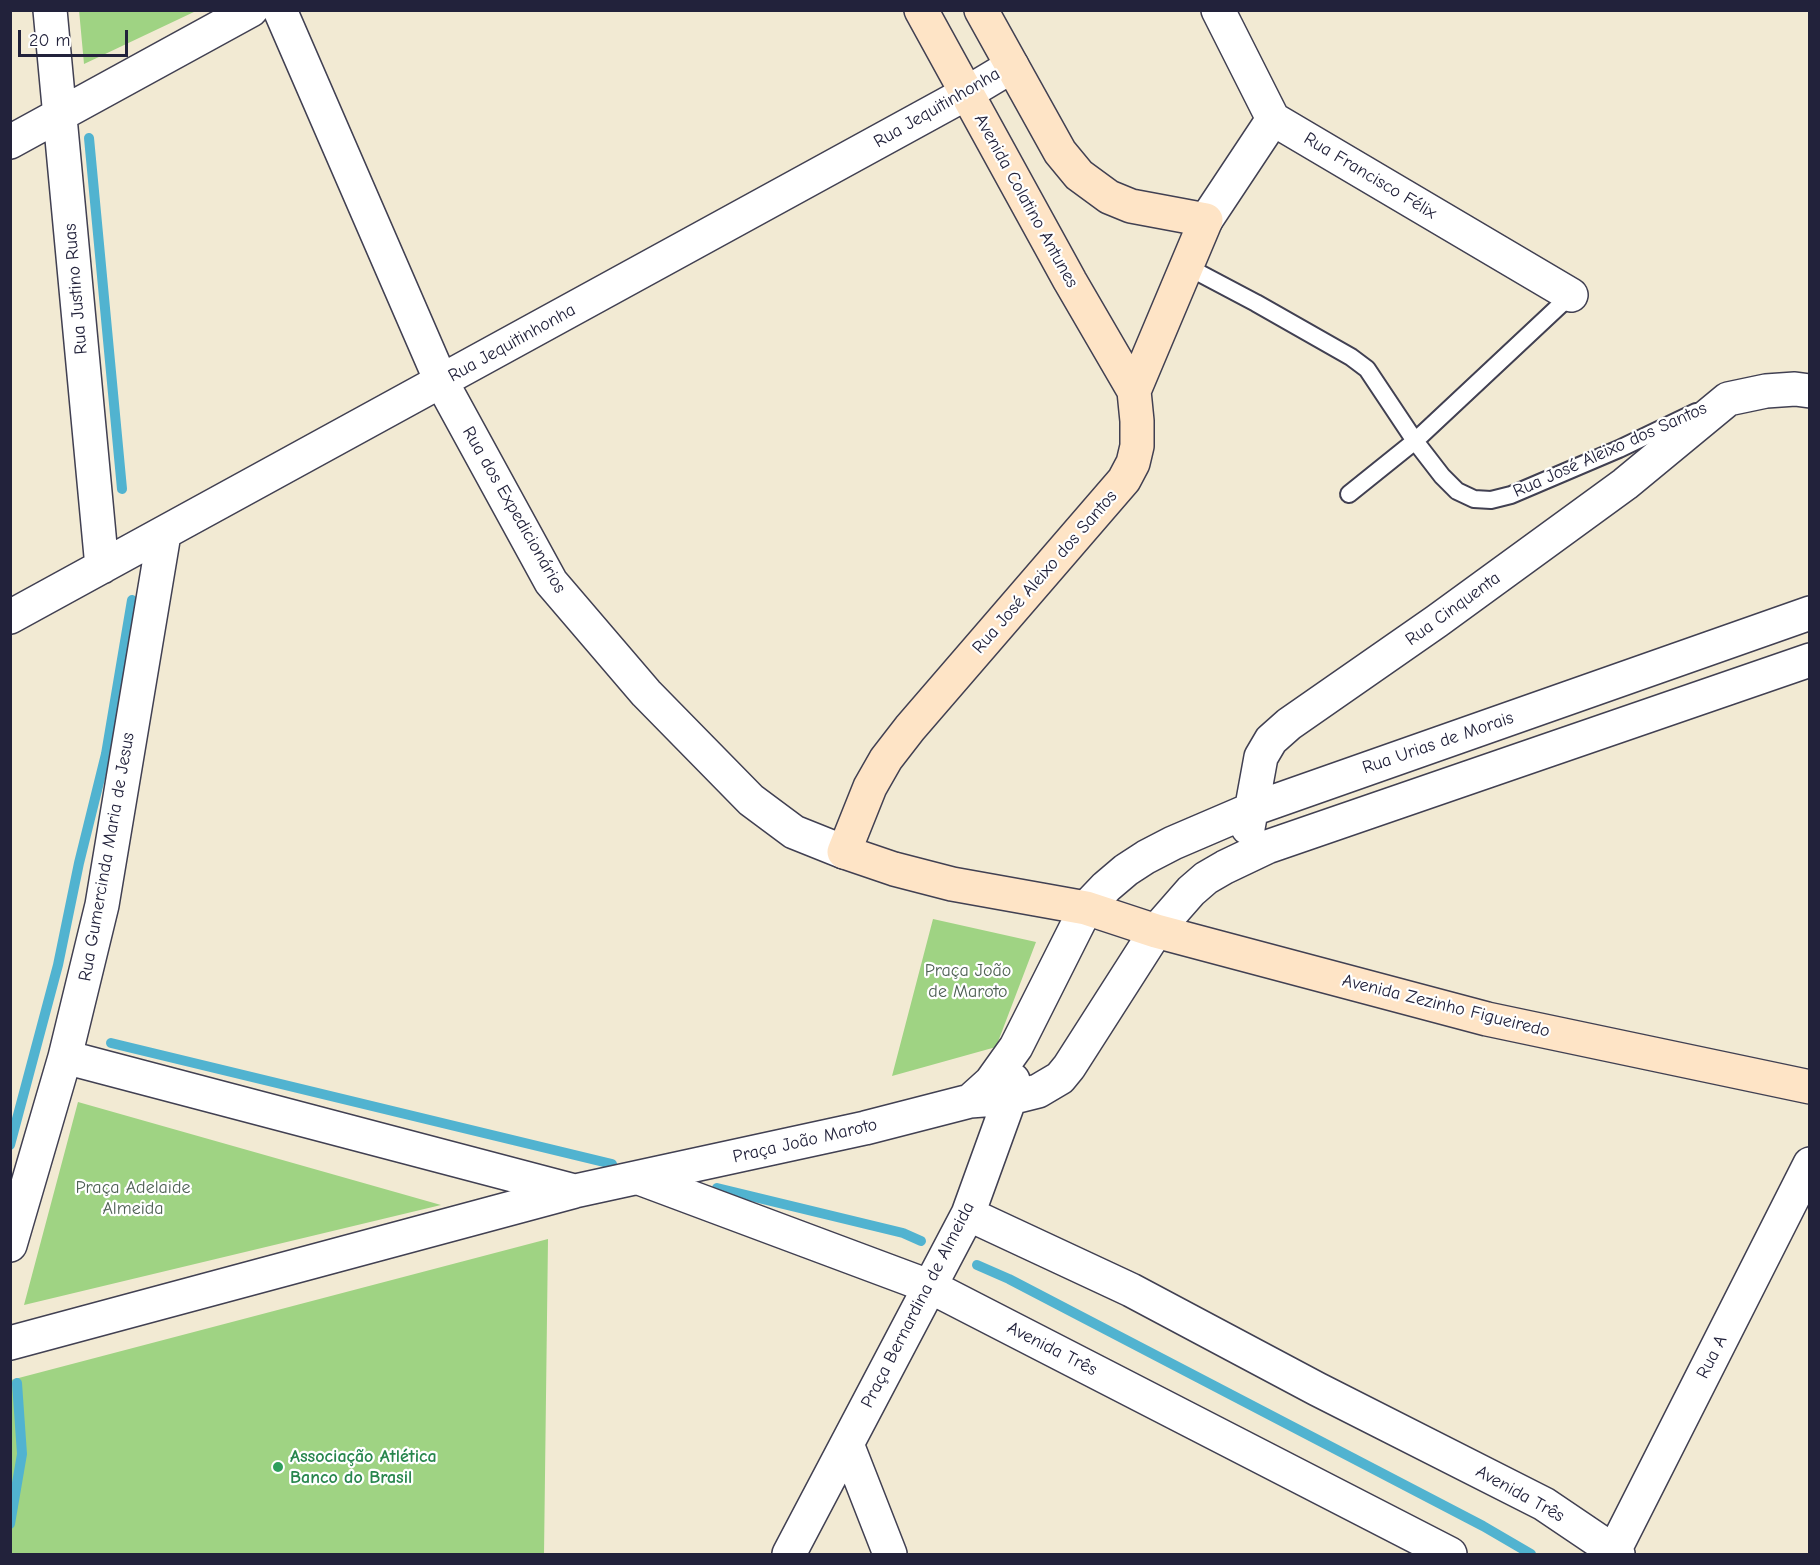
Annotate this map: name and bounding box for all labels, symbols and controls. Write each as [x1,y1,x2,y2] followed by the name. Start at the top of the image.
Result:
[21,18,130,56] scale bar
[29,30,70,51] text: 20 m
[870,63,1004,153] street label: Rua Jequitinhonha
[969,110,1083,292] street label: Avenida Colatino Antunes
[1300,128,1440,224] street label: Rua Francisco Félix
[60,223,92,355] street label: Rua Justino Ruas
[445,299,579,387] street label: Rua Jequitinhonha
[1510,398,1710,502] street label: Rua José Aleixo dos Santos
[457,423,571,597] street label: Rua dos Expedicionários
[968,486,1122,658] street label: Rua José Aleixo dos Santos
[1401,567,1505,651] street label: Rua Cinquenta
[1360,707,1516,779] street label: Rua Urias de Morais
[74,731,140,983] street label: Rua Gumercinda Maria de Jesus
[925,960,1011,1002] park label: Praça João de Maroto
[1340,970,1552,1042] street label: Avenida Zezinho Figueiredo
[731,1114,879,1168] street label: Praça João Maroto
[75,1177,191,1220] park label: Praça Adelaide Almeida
[857,1199,979,1411] street label: Praça Bernardina de Almeida
[1003,1317,1101,1381] street label: Avenida Três
[1692,1332,1732,1382] street label: Rua A
[290,1446,437,1488] place label: Associação Atlética Banco do Brasil
[271,1460,285,1474] marker: Associação Atlética Banco do Brasil
[1472,1461,1568,1527] street label: Avenida Três

